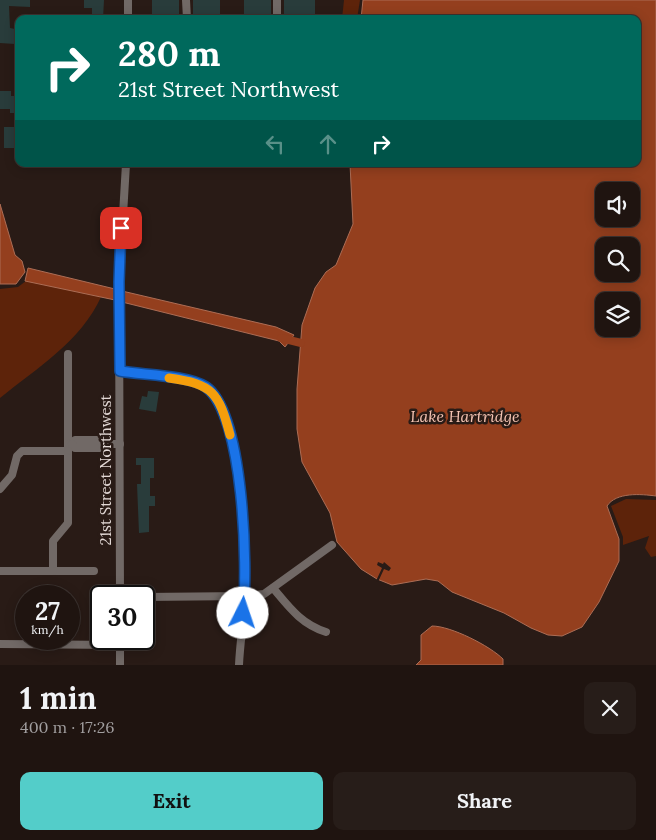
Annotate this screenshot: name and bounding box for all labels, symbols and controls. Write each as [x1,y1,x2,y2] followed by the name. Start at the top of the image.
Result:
[118,31,220,76] text: 280 m
[35,35,100,100] icon: right
[118,75,339,103] text: 21st Street Northwest
[261,130,289,158] icon: left
[314,130,342,158] icon: ahead
[367,130,395,158] icon: right
[595,182,640,337] map controls
[595,182,640,227] button: sound
[100,207,142,249] pin
[107,214,135,242] icon: arrive
[595,237,640,282] button: search
[595,292,640,337] button: layers
[96,394,115,545] street label: 21st Street Northwest
[410,406,520,426] water label: Lake Hartridge
[90,585,155,650] speed limit sign: 30
[216,586,268,638] position arrow
[35,595,60,627] text: 27
[31,622,64,637] text: km/h
[20,679,97,717] text: 1 min
[584,682,636,734] button: close
[20,717,115,737] text: 400 m · 17:26
[20,772,323,830] button: Exit
[333,772,636,830] button: Share

